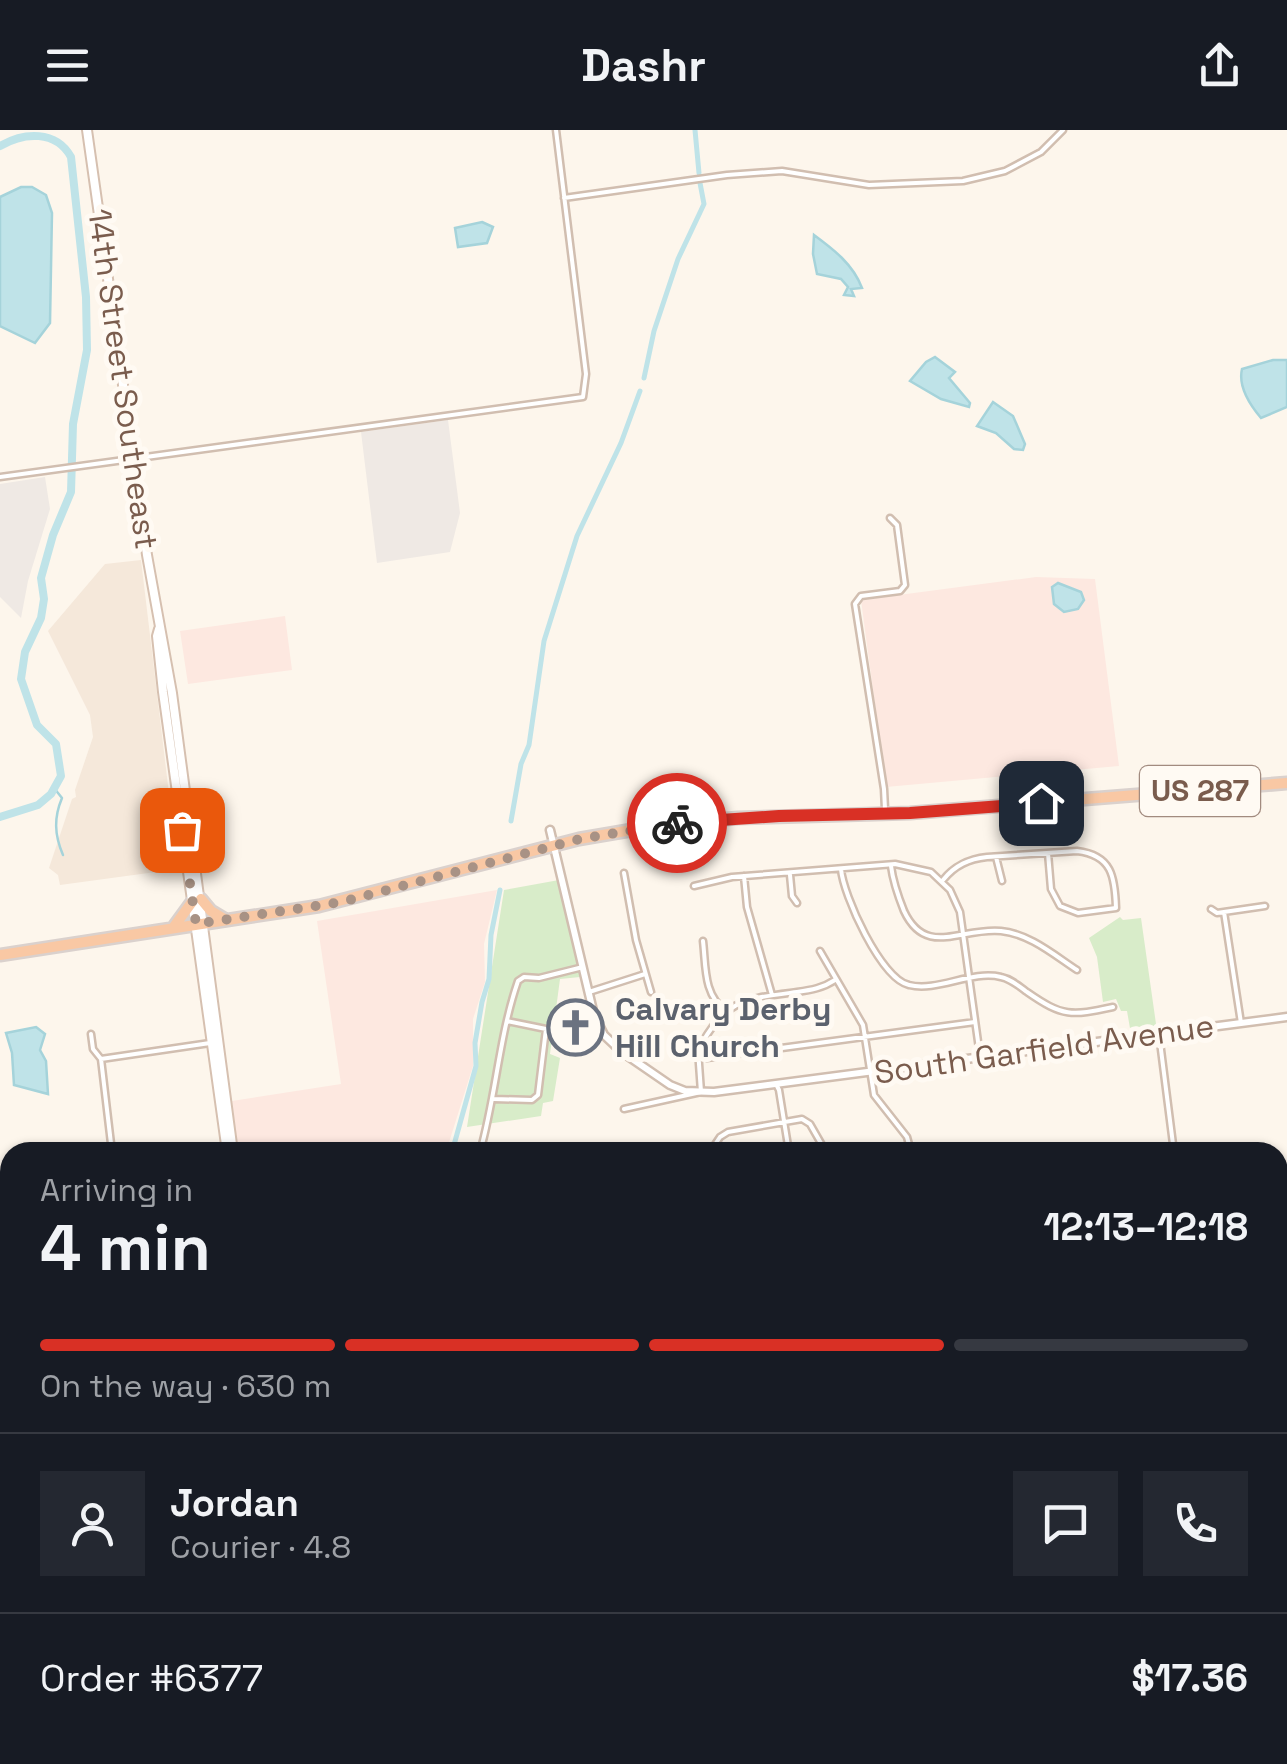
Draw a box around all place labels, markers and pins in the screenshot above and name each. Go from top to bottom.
pin [999,761,1084,846]
pin [140,788,225,873]
place label: Calvary Derby Hill Church [615,989,831,1066]
church icon: Calvary Derby Hill Church [546,997,606,1057]

